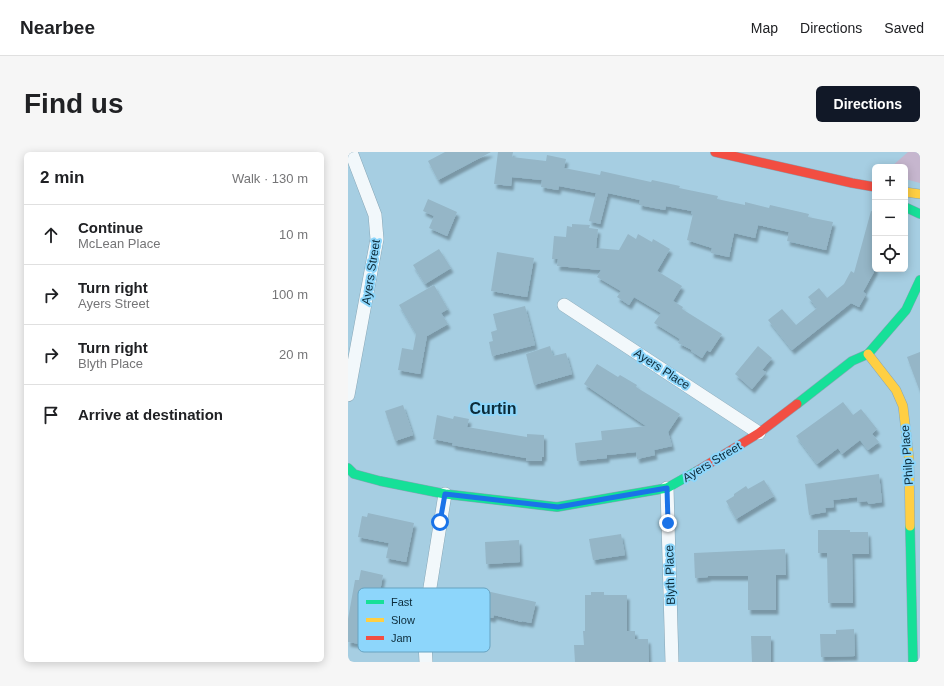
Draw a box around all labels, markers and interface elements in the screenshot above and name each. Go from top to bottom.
text: Nearbee [20,17,95,38]
text: Map [751,20,778,36]
text: Directions [800,20,862,36]
text: Saved [884,20,924,36]
button: Directions [816,86,920,122]
text: Find us [24,88,124,119]
map controls [872,164,908,272]
button: + [872,164,908,200]
text: 2 min [40,168,84,187]
text: Walk · 130 m [232,171,308,186]
button: − [872,200,908,236]
text: Continue [78,219,143,236]
icon: ahead [40,224,62,246]
text: 10 m [279,227,308,242]
text: McLean Place [78,236,160,251]
button: locate [872,236,908,272]
street label: Ayers Street [359,238,383,306]
text: Turn right [78,279,148,296]
icon: right [40,284,62,306]
text: 100 m [272,287,308,302]
text: Ayers Street [78,296,149,311]
text: Turn right [78,339,148,356]
icon: right [40,344,62,366]
street label: Ayers Place [631,346,693,392]
text: 20 m [279,347,308,362]
text: Blyth Place [78,356,143,371]
district label: Curtin [469,400,517,417]
icon: arrive [40,404,62,426]
text: Arrive at destination [78,406,223,423]
street label: Philp Place [898,424,916,485]
street label: Ayers Street [680,439,744,485]
route start [431,513,449,531]
route end [659,514,677,532]
street label: Blyth Place [662,544,678,605]
legend [358,588,490,652]
text: Fast [391,596,412,608]
text: Slow [391,614,415,626]
text: Jam [391,632,412,644]

